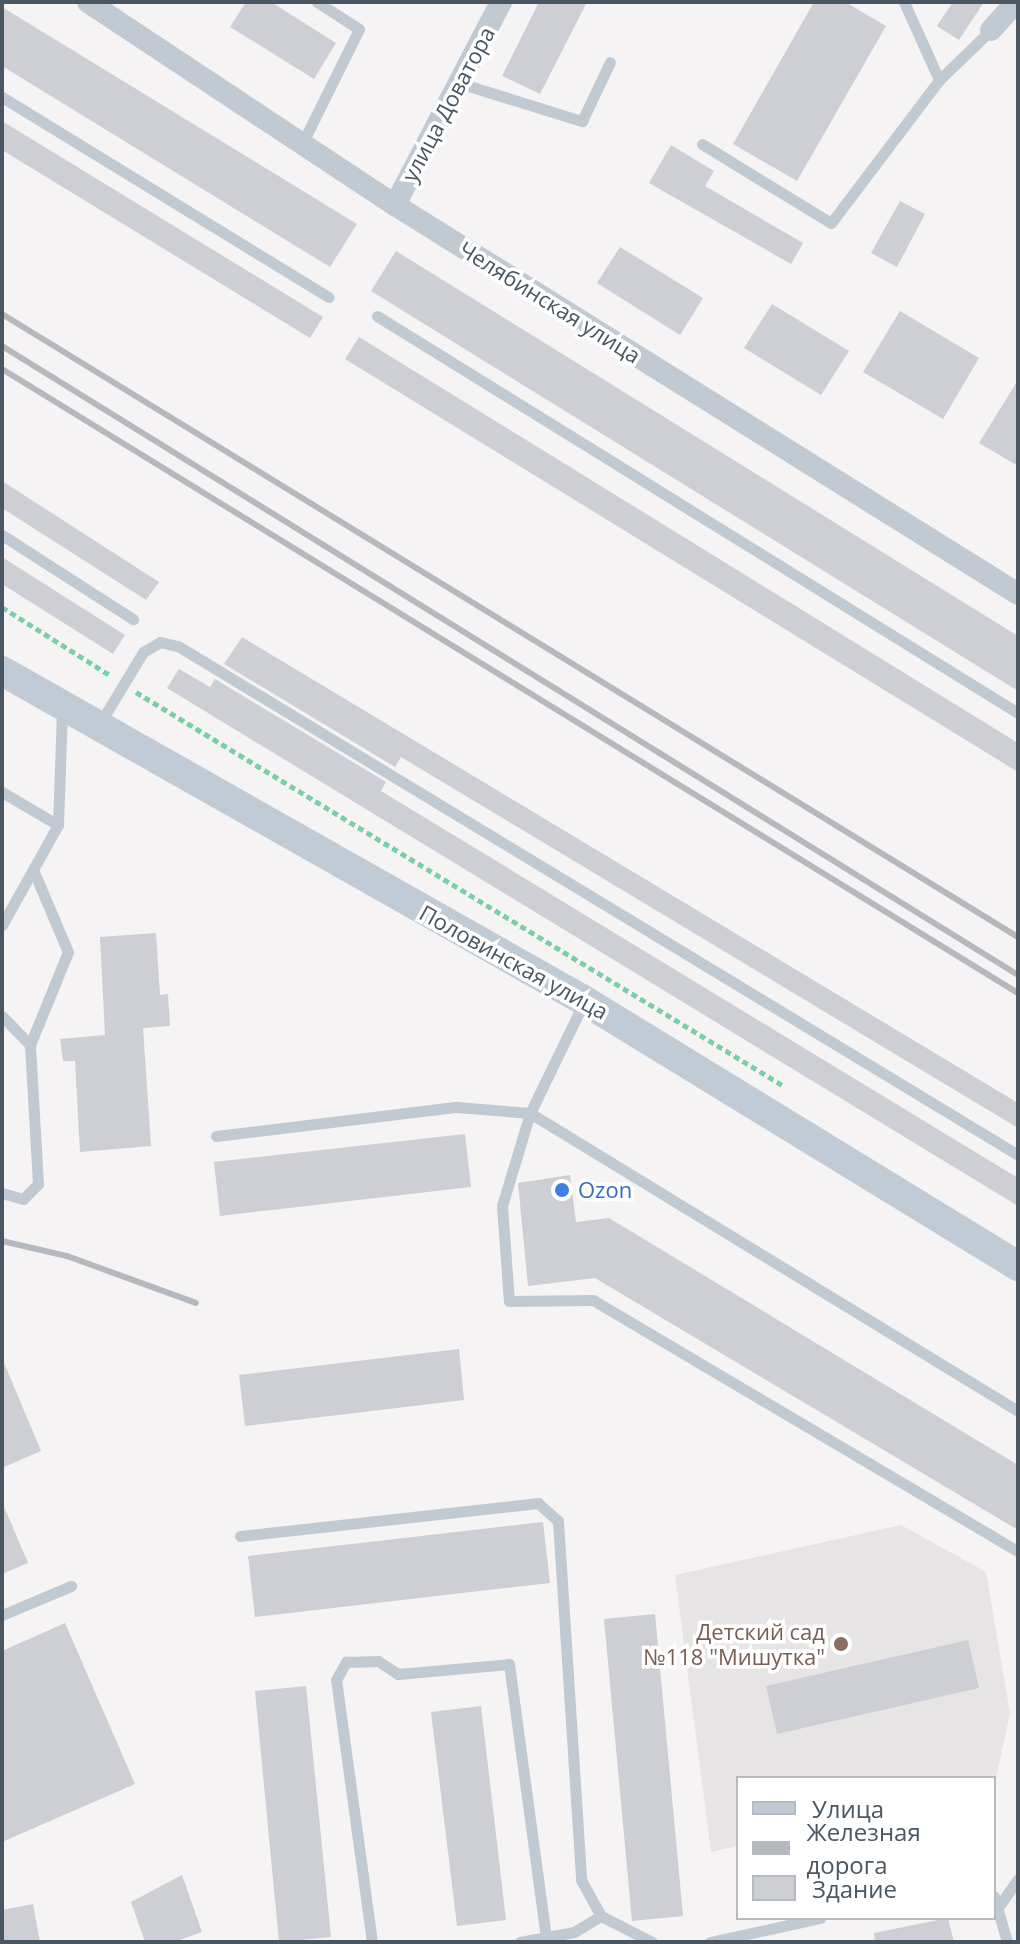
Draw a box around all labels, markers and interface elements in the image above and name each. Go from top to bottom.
street label: улица Доватора [396,22,500,186]
street label: Челябинская улица [454,235,646,369]
street label: Половинская улица [415,899,613,1025]
place label: Ozon [578,1177,632,1203]
marker: Ozon [553,1181,571,1199]
place label: Детский сад №118 "Мишутка" [643,1618,825,1670]
marker: Детский сад №118 "Мишутка" [832,1635,850,1653]
legend [736,1776,996,1920]
text: Улица [812,1792,884,1825]
text: Железная дорога [806,1815,921,1881]
text: Здание [812,1872,897,1905]

